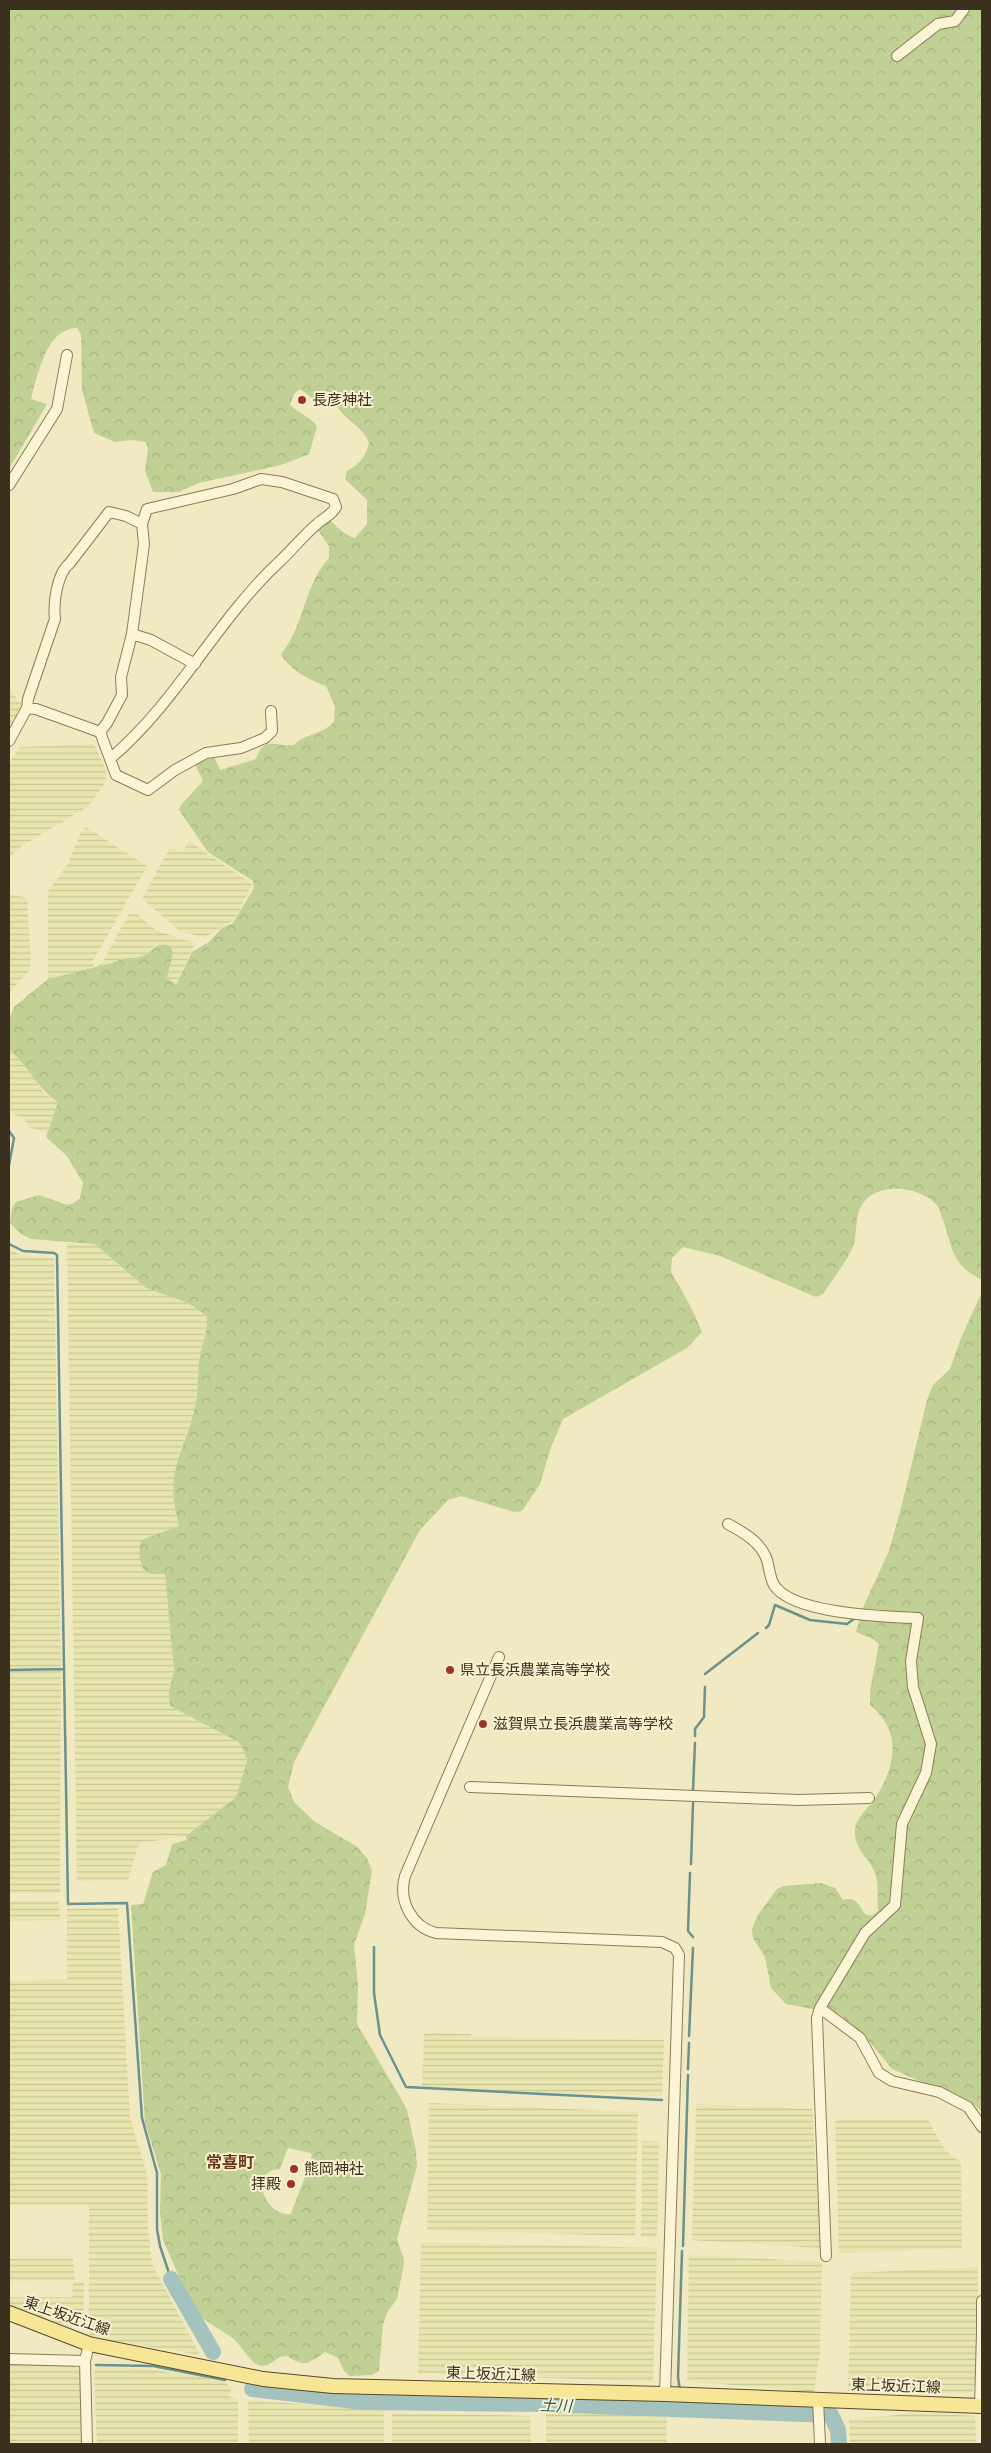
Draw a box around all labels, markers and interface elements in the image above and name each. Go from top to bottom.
place label: 長彦神社 [312,390,372,409]
marker: 長彦神社 [296,394,308,406]
place label: 県立長浜農業高等学校 [460,1660,610,1679]
marker: 県立長浜農業高等学校 [444,1664,456,1676]
place label: 滋賀県立長浜農業高等学校 [493,1714,673,1733]
marker: 滋賀県立長浜農業高等学校 [477,1718,489,1730]
district label: 常喜町 [206,2152,254,2172]
place label: 熊岡神社 [304,2159,364,2178]
marker: 熊岡神社 [288,2163,300,2175]
place label: 拝殿 [251,2174,281,2193]
marker: 拝殿 [285,2178,297,2190]
street label: 東上坂近江線 [22,2292,113,2339]
street label: 東上坂近江線 [446,2362,536,2385]
street label: 東上坂近江線 [851,2374,941,2397]
water label: 土川 [540,2394,574,2416]

